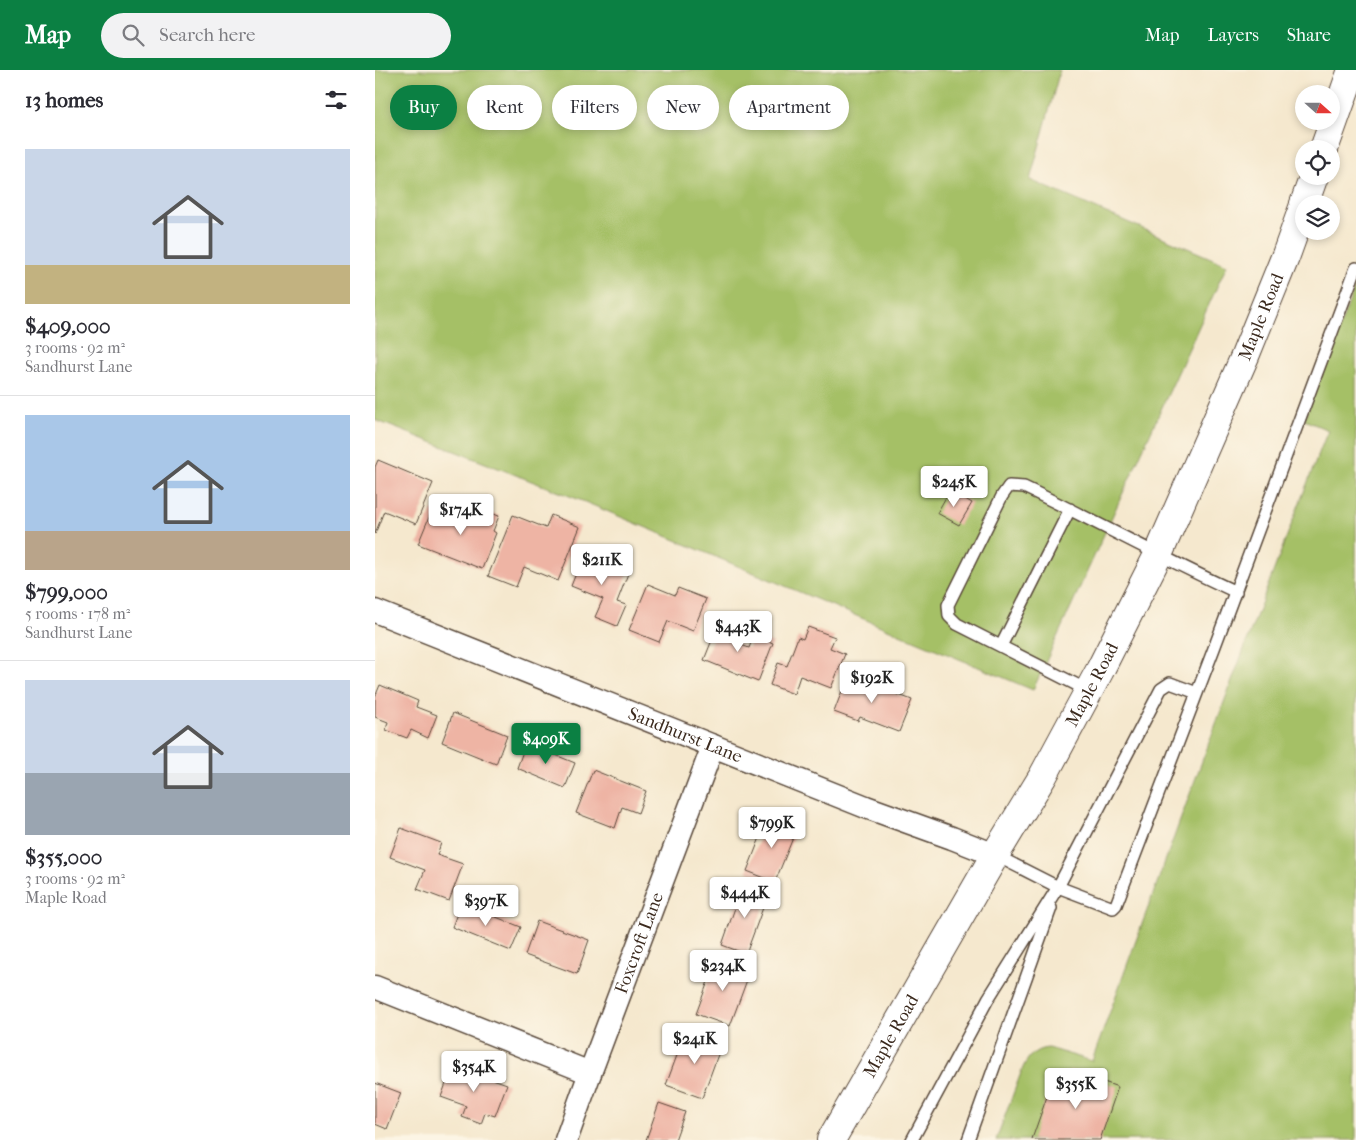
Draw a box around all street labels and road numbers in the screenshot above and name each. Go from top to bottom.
street label: Maple Road [1234,270,1288,363]
street label: Maple Road [1061,639,1123,730]
street label: Sandhurst Lane [625,703,745,767]
street label: Foxcroft Lane [610,889,668,997]
street label: Maple Road [859,991,923,1081]

